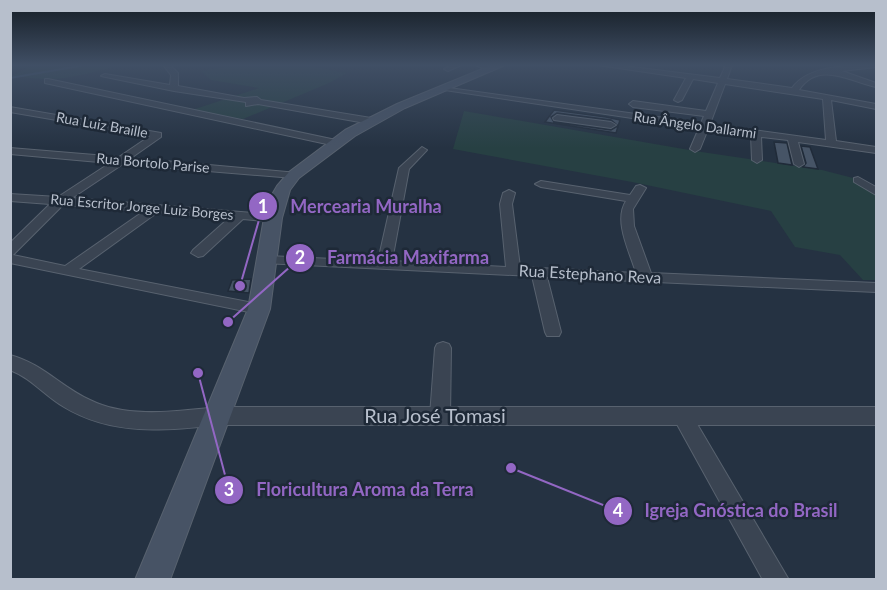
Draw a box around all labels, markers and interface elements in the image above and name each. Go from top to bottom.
street label: Rua Ângelo Dallarmi [632,107,758,142]
street label: Rua Luiz Braille [55,108,149,141]
street label: Rua Bortolo Parise [96,149,210,176]
callout: Mercearia Muralha [248,188,454,224]
street label: Rua Escritor Jorge Luiz Borges [50,190,234,223]
text: 1 [258,195,268,217]
text: Mercearia Muralha [290,195,442,217]
callout: Farmácia Maxifarma [285,240,501,276]
text: 2 [295,246,305,268]
text: Farmácia Maxifarma [327,246,489,268]
street label: Rua Estephano Reva [518,260,662,287]
street label: Rua José Tomasi [364,403,506,427]
callout: Floricultura Aroma da Terra [214,472,486,508]
text: 3 [224,478,234,500]
text: Floricultura Aroma da Terra [256,478,474,500]
callout: Igreja Gnóstica do Brasil [603,493,850,529]
text: 4 [613,499,623,521]
text: Igreja Gnóstica do Brasil [644,499,838,521]

